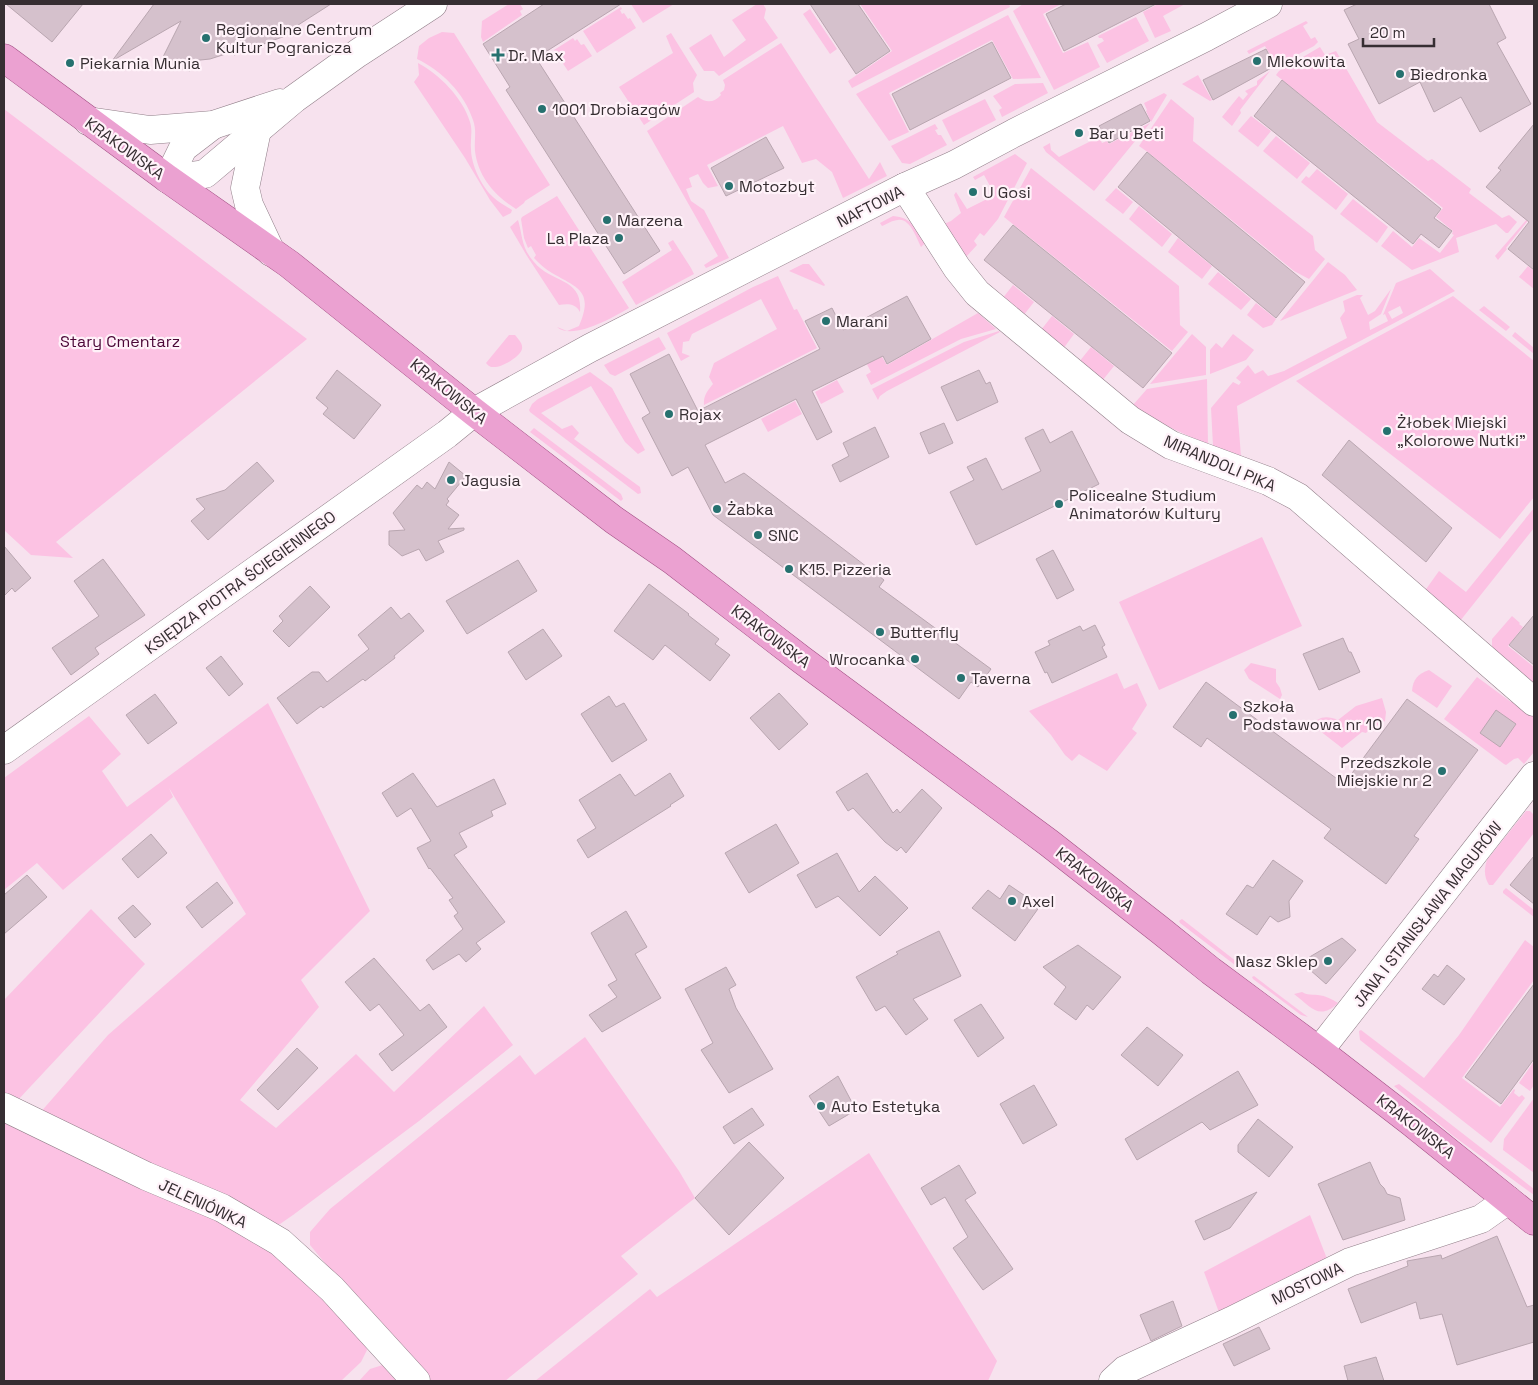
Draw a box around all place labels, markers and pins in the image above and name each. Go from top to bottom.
place label: Regionalne Centrum Kultur Pogranicza [216,19,372,58]
marker: Regionalne Centrum Kultur Pogranicza [200,32,212,44]
place label: Dr. Max [508,45,564,66]
marker: Dr. Max [492,49,504,61]
place label: Mlekowita [1267,51,1345,72]
place label: Piekarnia Munia [80,53,200,74]
marker: Mlekowita [1251,55,1263,67]
marker: Piekarnia Munia [64,57,76,69]
place label: Biedronka [1410,64,1487,85]
marker: Biedronka [1394,68,1406,80]
place label: 1001 Drobiazgów [552,99,681,120]
marker: 1001 Drobiazgów [536,103,548,115]
place label: Bar u Beti [1089,123,1164,144]
marker: Bar u Beti [1073,127,1085,139]
place label: Motozbyt [739,176,815,197]
marker: Motozbyt [723,180,735,192]
place label: U Gosi [983,182,1031,203]
marker: U Gosi [967,186,979,198]
place label: Marzena [617,210,683,231]
marker: Marzena [601,214,613,226]
place label: La Plaza [547,228,609,249]
marker: La Plaza [613,232,625,244]
place label: Marani [836,311,888,332]
marker: Marani [820,315,832,327]
place label: Rojax [679,404,722,425]
marker: Rojax [663,408,675,420]
place label: Żłobek Miejski „Kolorowe Nutki” [1397,412,1526,451]
marker: Żłobek Miejski „Kolorowe Nutki” [1381,425,1393,437]
place label: Jagusia [461,470,521,491]
marker: Jagusia [445,474,457,486]
place label: Policealne Studium Animatorów Kultury [1069,485,1221,524]
marker: Policealne Studium Animatorów Kultury [1053,498,1065,510]
place label: Żabka [727,499,773,520]
marker: Żabka [711,503,723,515]
place label: SNC [768,525,799,546]
marker: SNC [752,529,764,541]
place label: K15. Pizzeria [799,559,891,580]
marker: K15. Pizzeria [783,563,795,575]
place label: Butterfly [890,622,959,643]
marker: Butterfly [874,626,886,638]
place label: Wrocanka [829,649,905,670]
marker: Wrocanka [909,653,921,665]
place label: Taverna [971,668,1031,689]
marker: Taverna [955,672,967,684]
place label: Szkoła Podstawowa nr 10 [1243,696,1382,735]
marker: Szkoła Podstawowa nr 10 [1227,709,1239,721]
place label: Przedszkole Miejskie nr 2 [1337,752,1432,791]
marker: Przedszkole Miejskie nr 2 [1436,765,1448,777]
place label: Axel [1022,891,1054,912]
marker: Axel [1006,895,1018,907]
place label: Nasz Sklep [1235,951,1318,972]
marker: Nasz Sklep [1322,955,1334,967]
place label: Auto Estetyka [831,1096,940,1117]
marker: Auto Estetyka [815,1100,827,1112]

